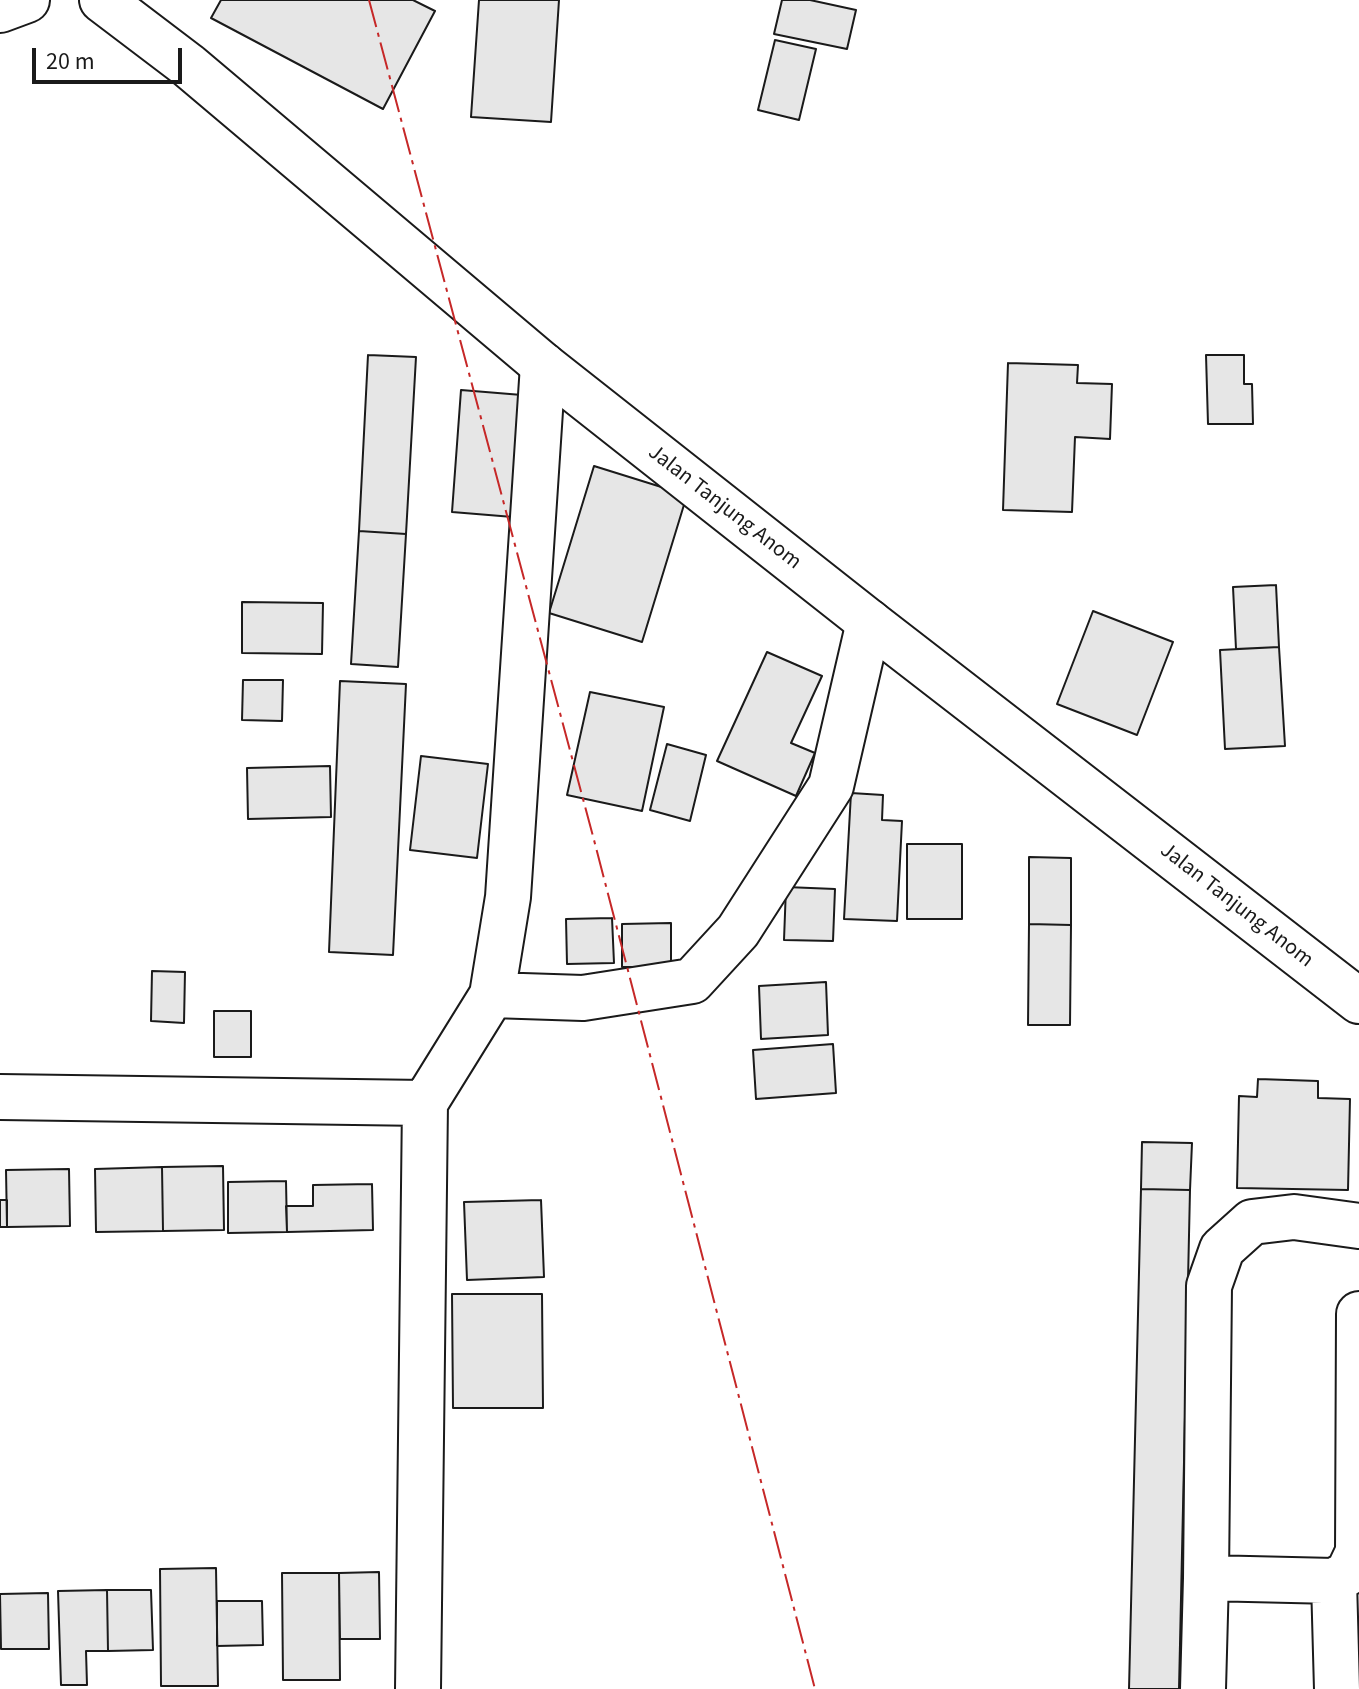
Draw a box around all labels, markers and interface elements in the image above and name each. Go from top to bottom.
scale bar [36,32,186,82]
text: 20 m [46,44,95,79]
street label: Jalan Tanjung Anom [642,440,806,576]
street label: Jalan Tanjung Anom [1154,838,1318,974]

